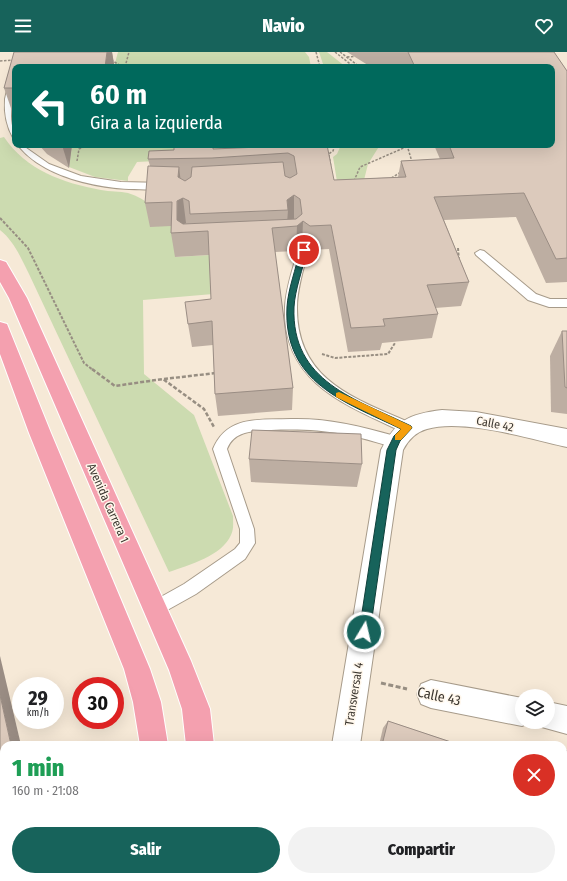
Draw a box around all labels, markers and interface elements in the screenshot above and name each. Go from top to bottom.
icon: menu [12,15,34,37]
text: Navio [262,15,305,37]
icon: heart [533,15,555,37]
text: 60 m [90,78,147,111]
icon: left [24,80,76,132]
text: Gira a la izquierda [90,112,223,134]
pin [287,233,321,267]
icon: arrive [293,239,315,261]
street label: Calle 42 [475,414,515,434]
street label: Avenida Carrera 1 [84,461,132,545]
position arrow [343,611,385,653]
street label: Transversal 4 [342,661,366,727]
speed limit sign: 30 [72,677,124,729]
street label: Calle 43 [416,684,462,709]
text: 29 [28,686,48,710]
map controls [515,689,555,729]
button: layers [515,689,555,729]
text: km/h [27,707,49,719]
text: 1 min [12,754,64,782]
button: close [513,754,555,796]
text: 160 m · 21:08 [12,783,79,798]
button: Salir [12,827,280,873]
button: Compartir [288,827,555,873]

